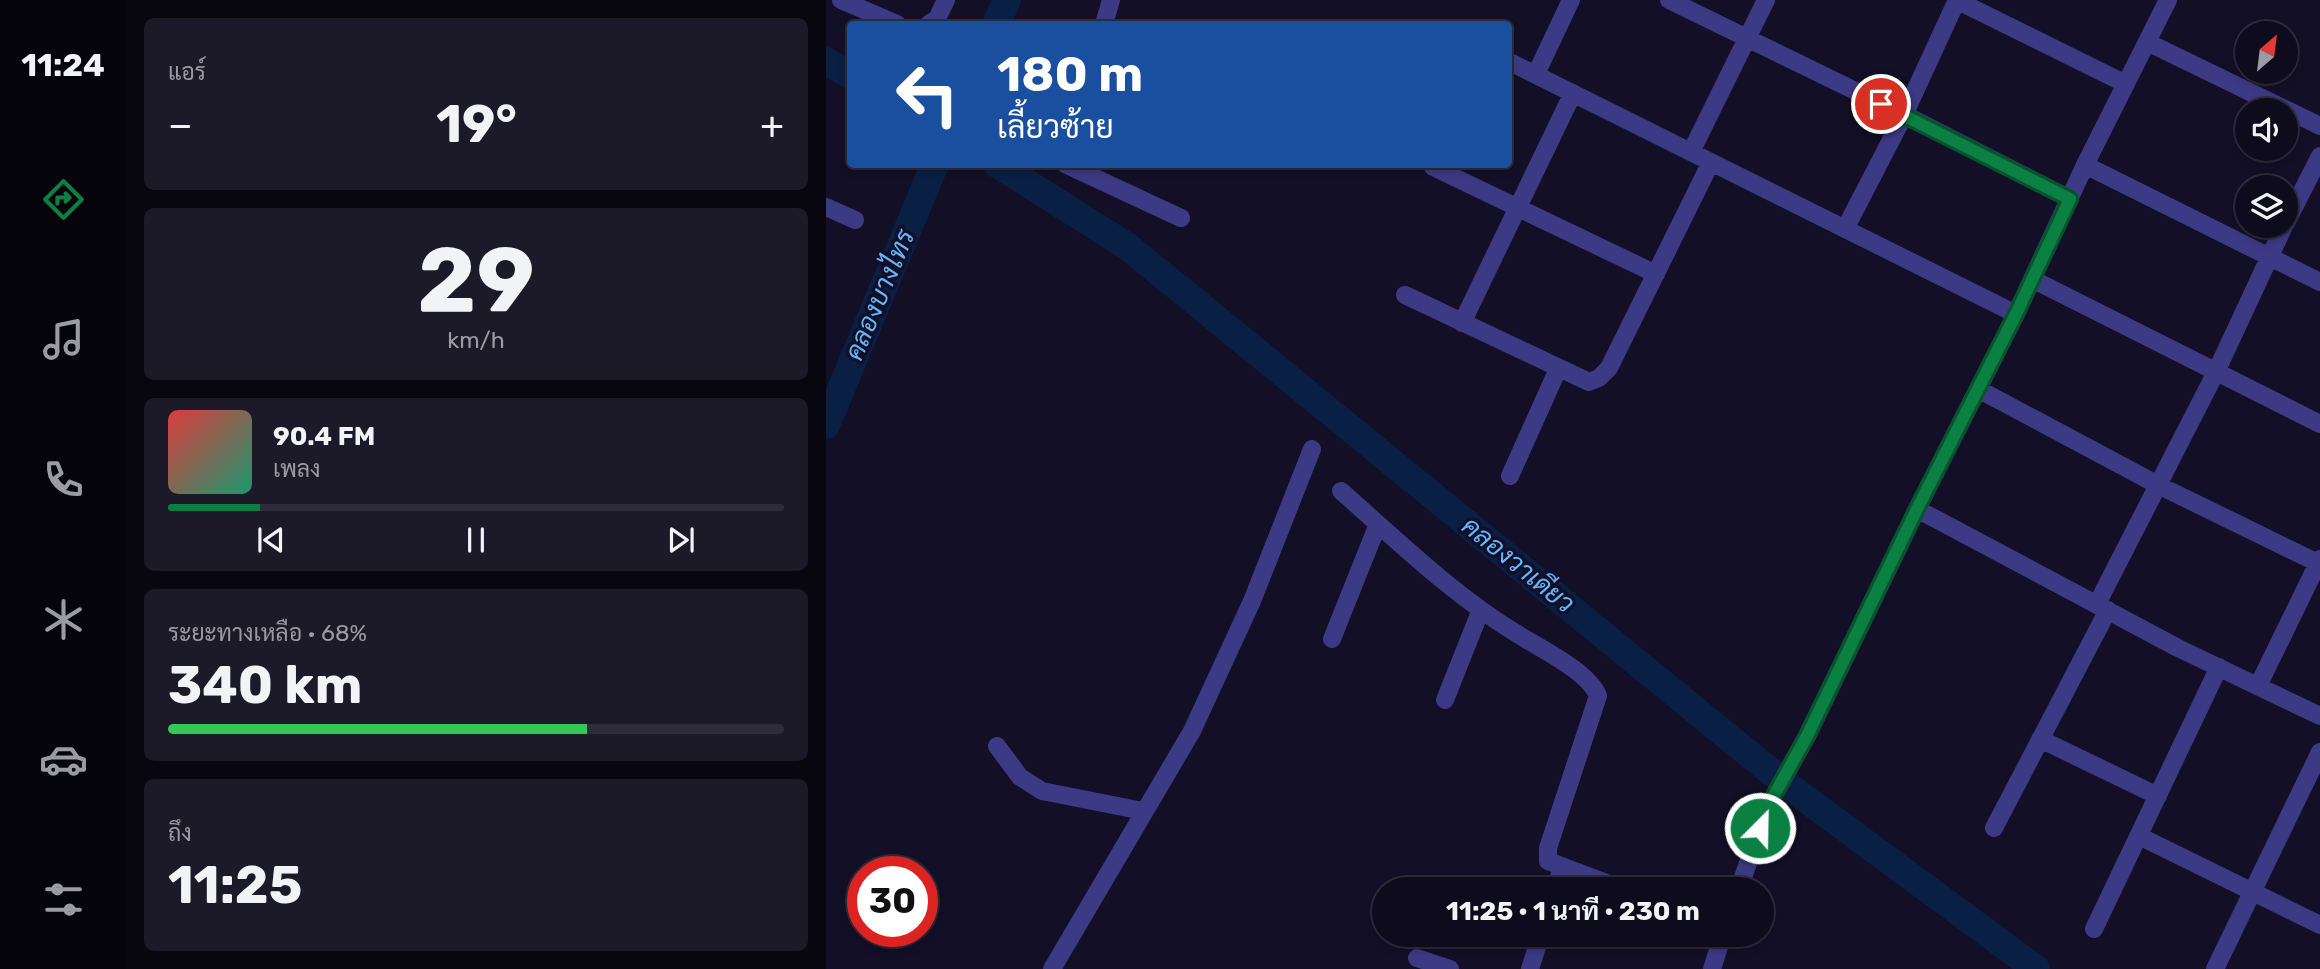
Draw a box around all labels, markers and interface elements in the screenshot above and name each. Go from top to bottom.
north arrow [2235,21,2298,84]
map controls [2235,21,2298,238]
text: 180 m [997,45,1143,103]
text: 11:24 [21,46,105,84]
icon: left [882,49,973,140]
text: แอร์ [168,58,206,86]
pin [1851,74,1911,134]
icon: arrive [1862,85,1900,123]
text: 19° [436,93,517,155]
button: sound [2235,98,2298,161]
text: − [168,102,193,148]
text: + [760,102,784,148]
text: เลี้ยวซ้าย [997,108,1114,146]
icon: directions [39,175,88,224]
button: layers [2235,175,2298,238]
water label: คลองบางไทร [838,223,922,365]
text: 29 [417,226,535,334]
icon: music [39,315,88,364]
text: km/h [447,326,505,354]
text: 90.4 FM [273,421,375,452]
icon: phone [39,455,88,504]
text: เพลง [273,455,320,483]
water label: คลองวาเดียว [1456,510,1581,620]
icon: previous [252,521,290,559]
icon: pause [457,521,495,559]
icon: next [662,521,700,559]
icon: climate [39,595,88,644]
text: ระยะทางเหลือ · 68% [168,619,367,647]
text: 340 km [168,654,362,716]
icon: car [39,735,88,784]
position arrow [1723,791,1797,865]
text: ถึง [168,819,192,847]
text: 11:25 [168,854,302,916]
speed limit sign: 30 [847,856,938,947]
icon: filters [39,875,88,924]
text: 11:25 · 1 นาที · 230 m [1446,896,1700,927]

